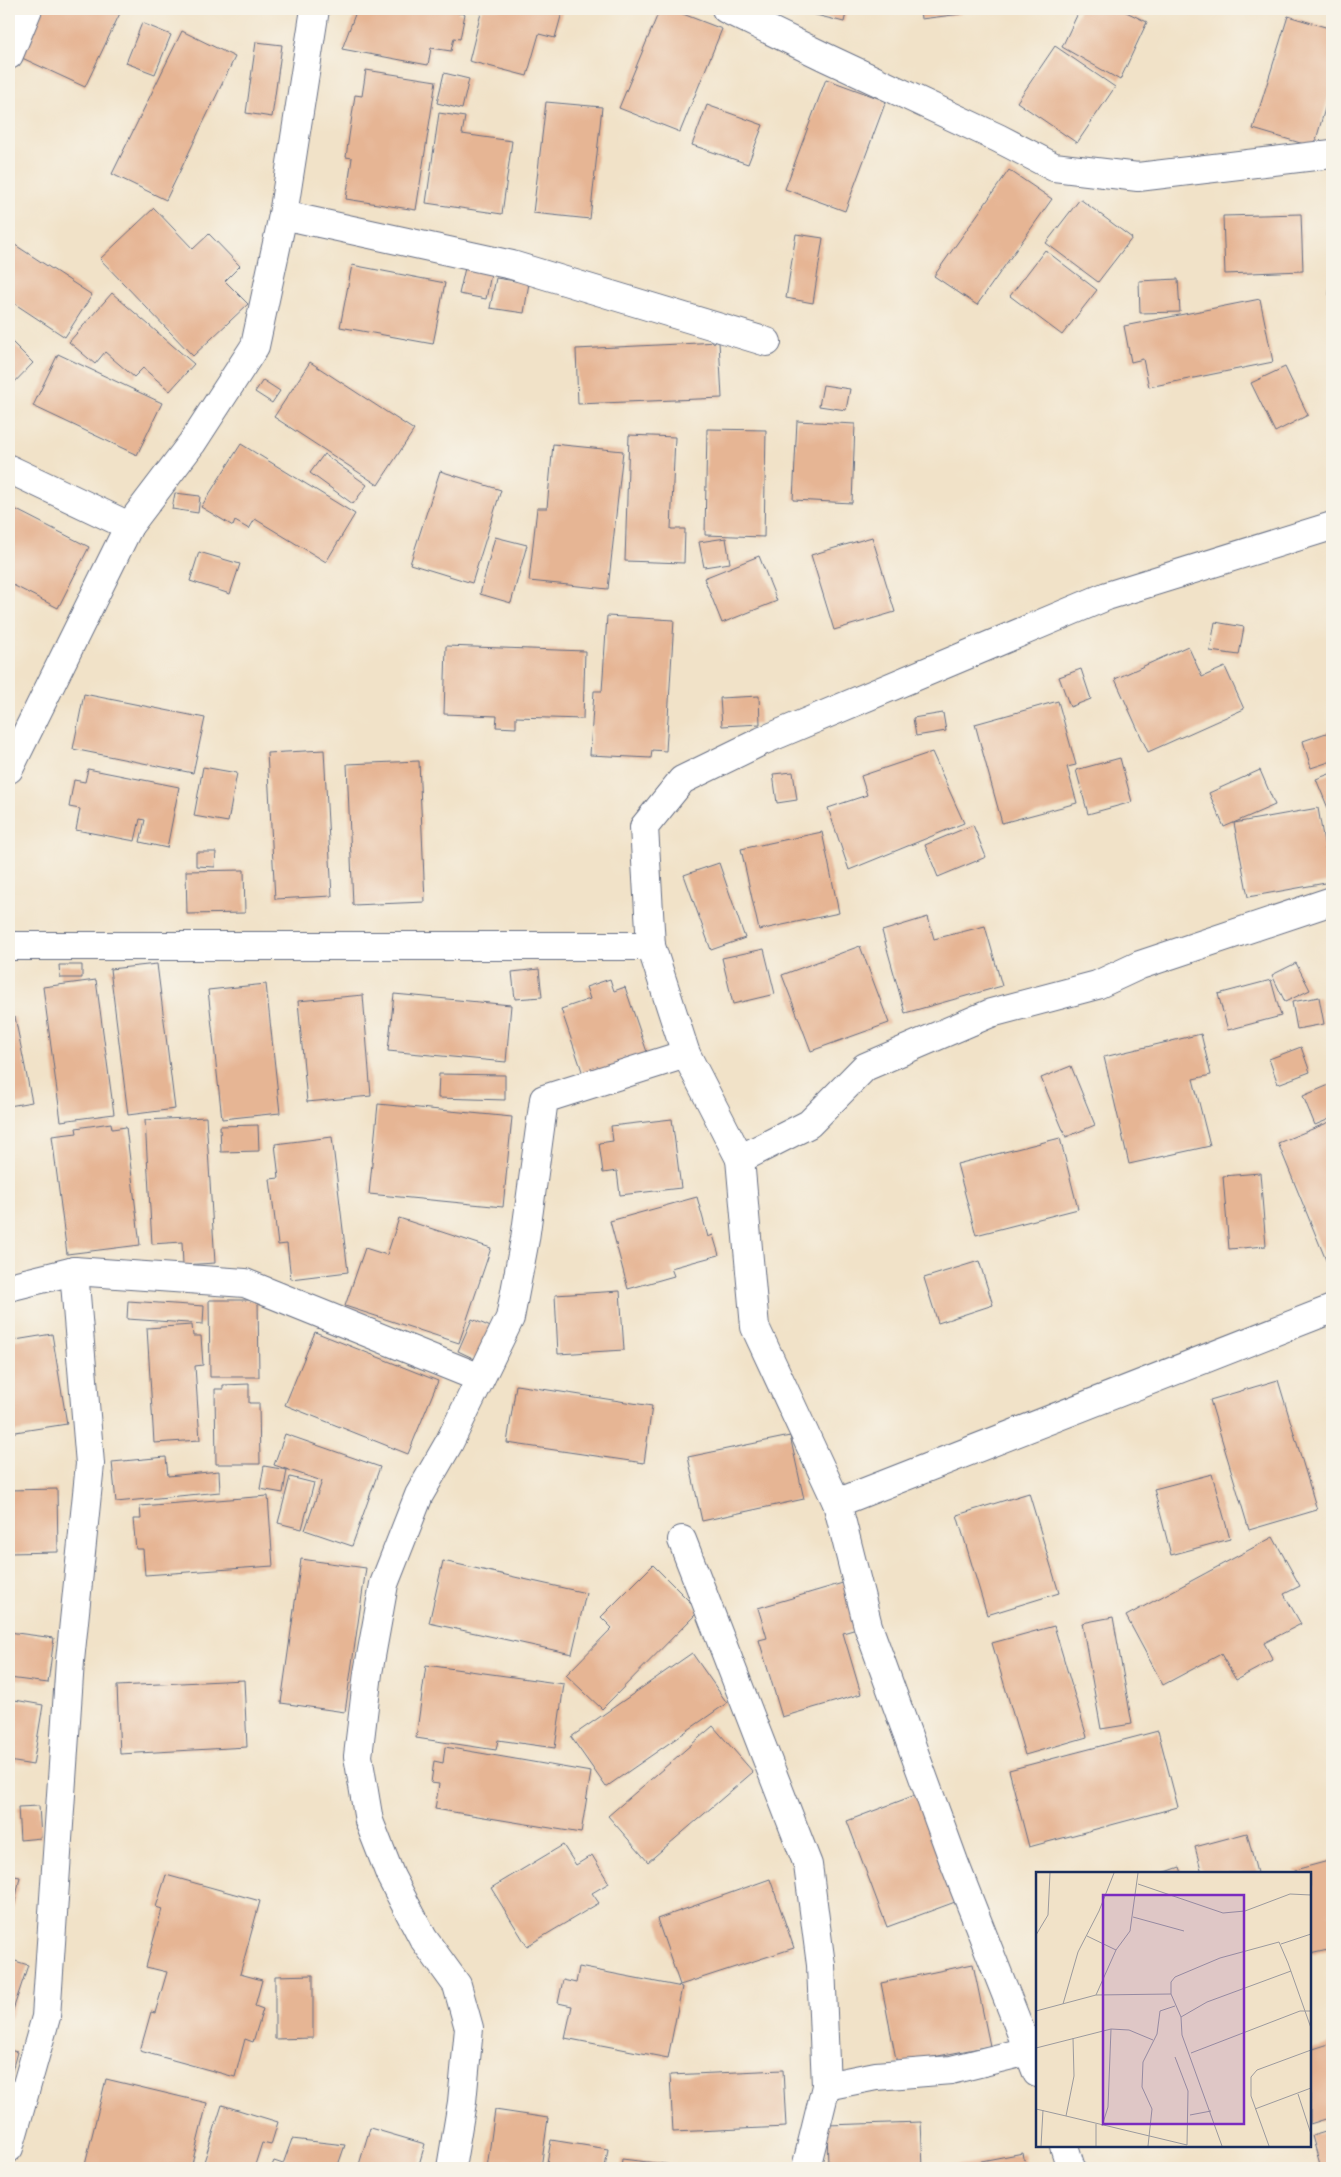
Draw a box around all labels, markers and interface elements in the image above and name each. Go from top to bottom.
inset map [1036,1872,1311,2147]

